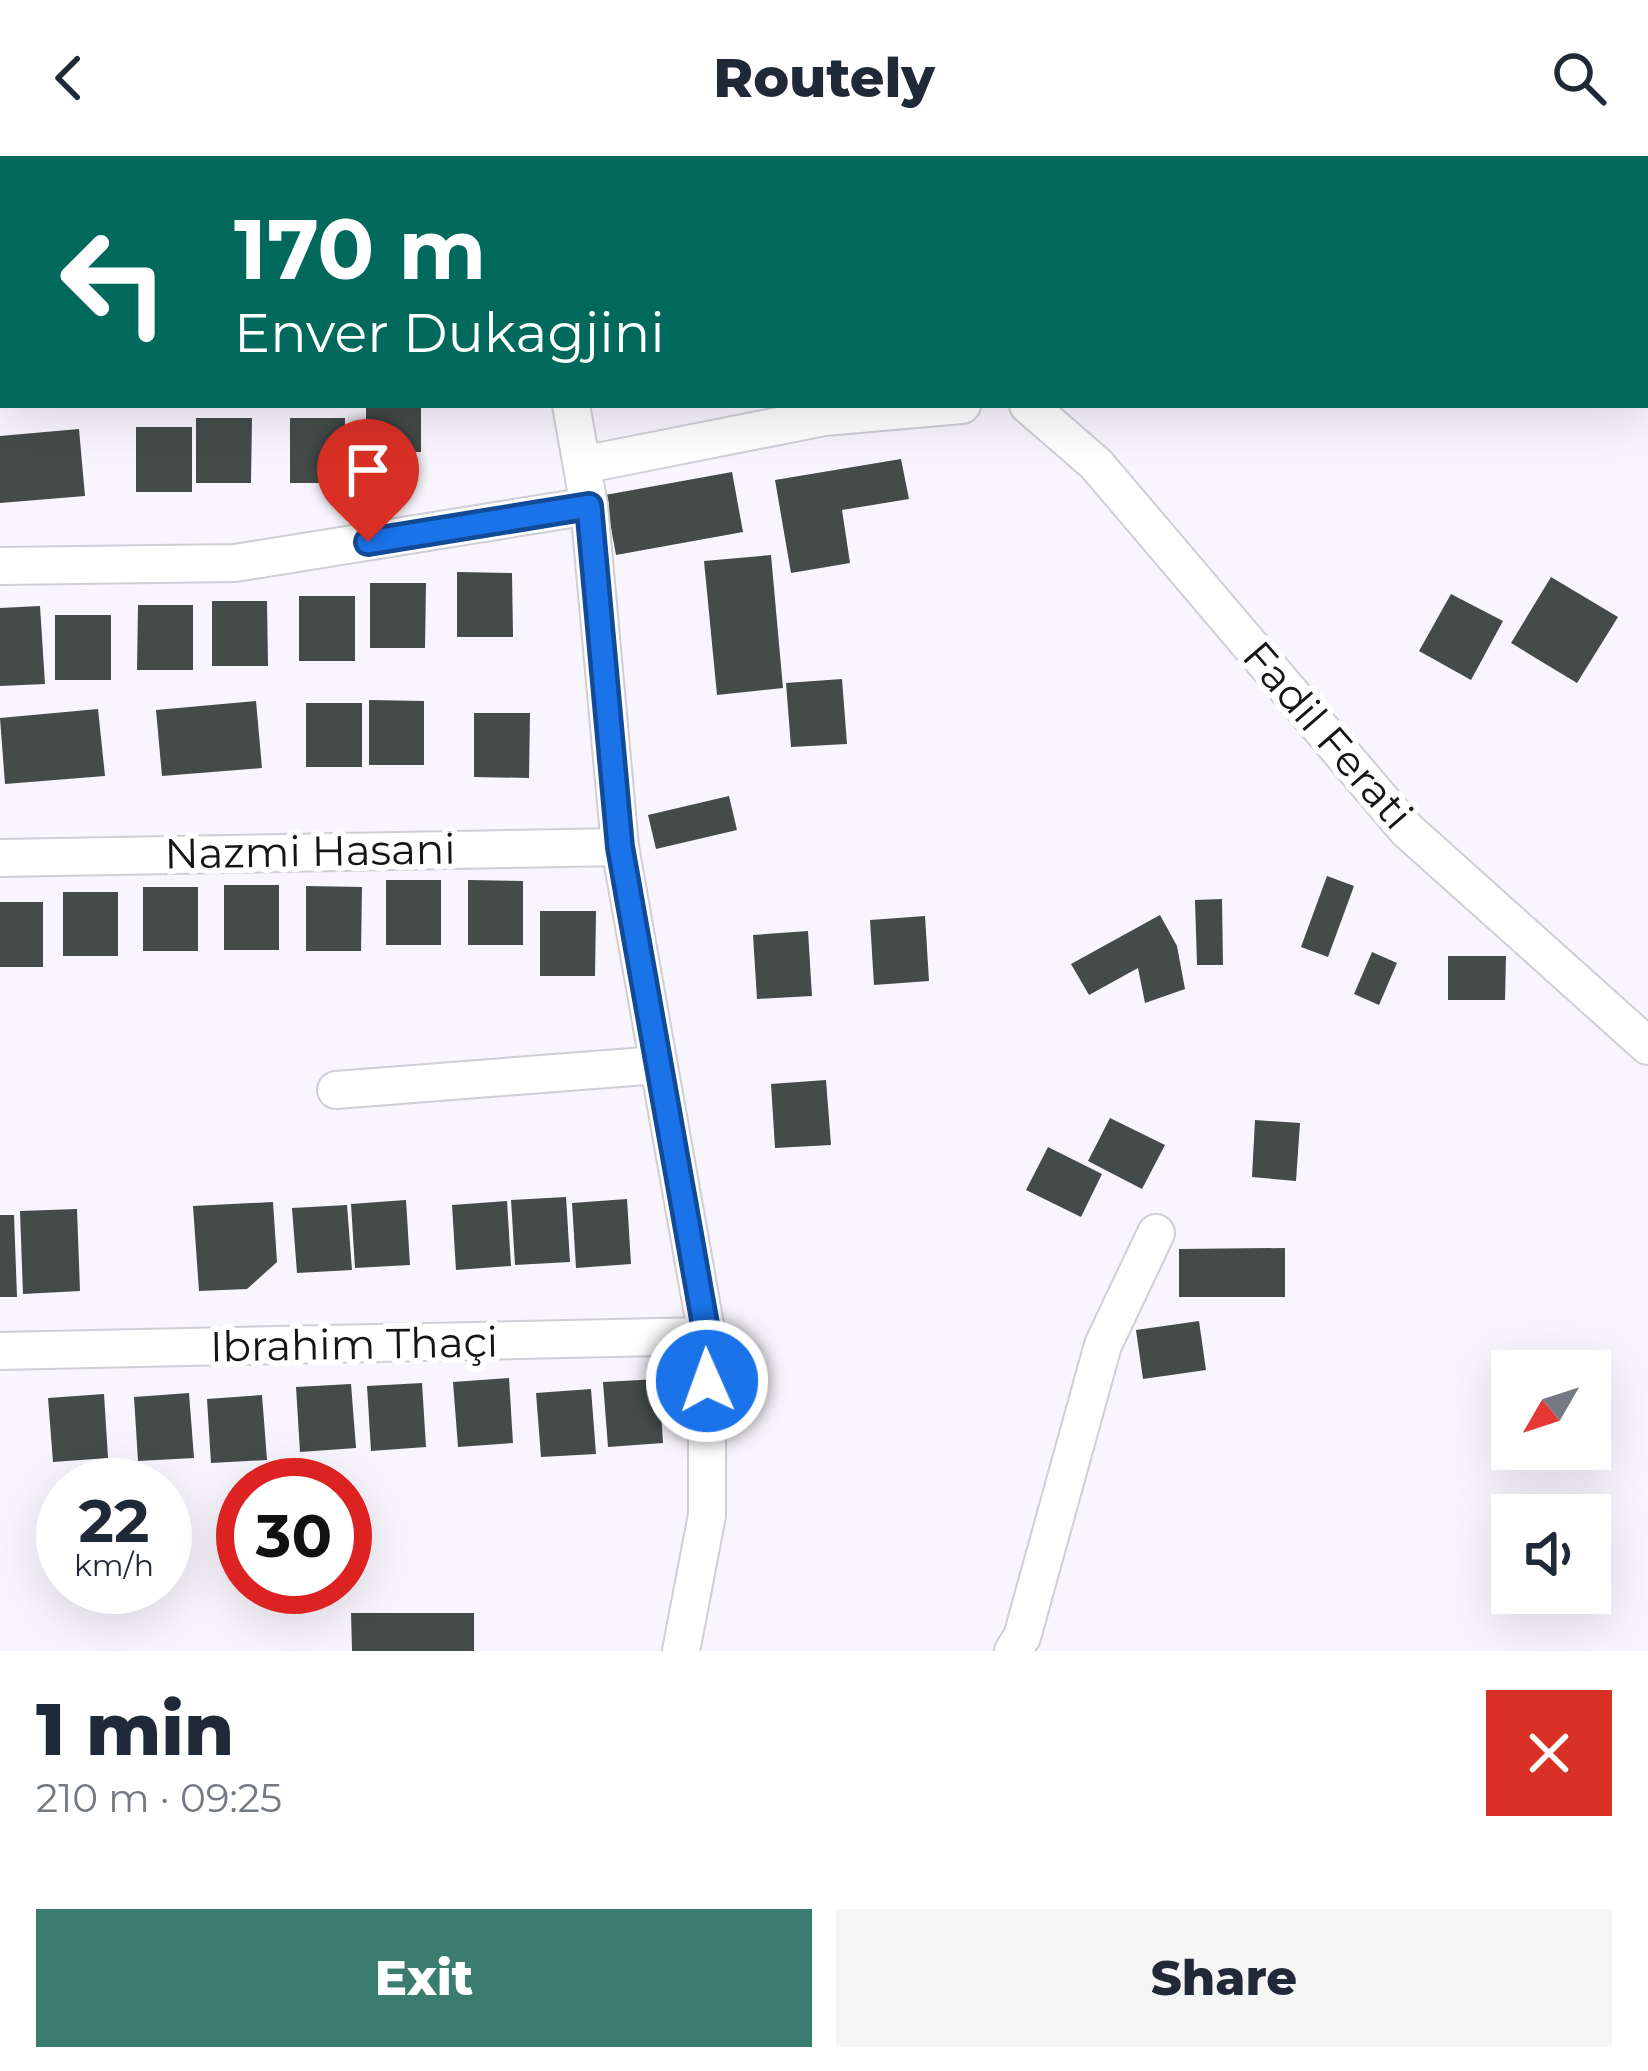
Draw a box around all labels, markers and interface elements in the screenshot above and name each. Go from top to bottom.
icon: back [36,45,102,111]
text: Routely [713,45,935,111]
icon: search [1546,45,1612,111]
text: 170 m [234,198,486,300]
icon: left [36,204,192,360]
text: Enver Dukagjini [234,300,665,366]
pin [317,419,419,542]
icon: arrive [335,437,401,503]
street label: Fadil Ferati [1232,630,1424,840]
street label: Nazmi Hasani [164,822,456,880]
street label: Ibrahim Thaçi [209,1315,499,1373]
position arrow [644,1318,770,1444]
north arrow [1491,1350,1611,1470]
map controls [1491,1350,1611,1614]
speed limit sign: 30 [216,1458,372,1614]
text: 22 [79,1484,149,1557]
button: sound [1491,1494,1611,1614]
text: km/h [74,1547,154,1584]
text: 1 min [36,1685,234,1773]
button: close [1486,1690,1612,1816]
text: 210 m · 09:25 [36,1774,282,1822]
button: Exit [36,1909,812,2047]
button: Share [836,1909,1612,2047]

